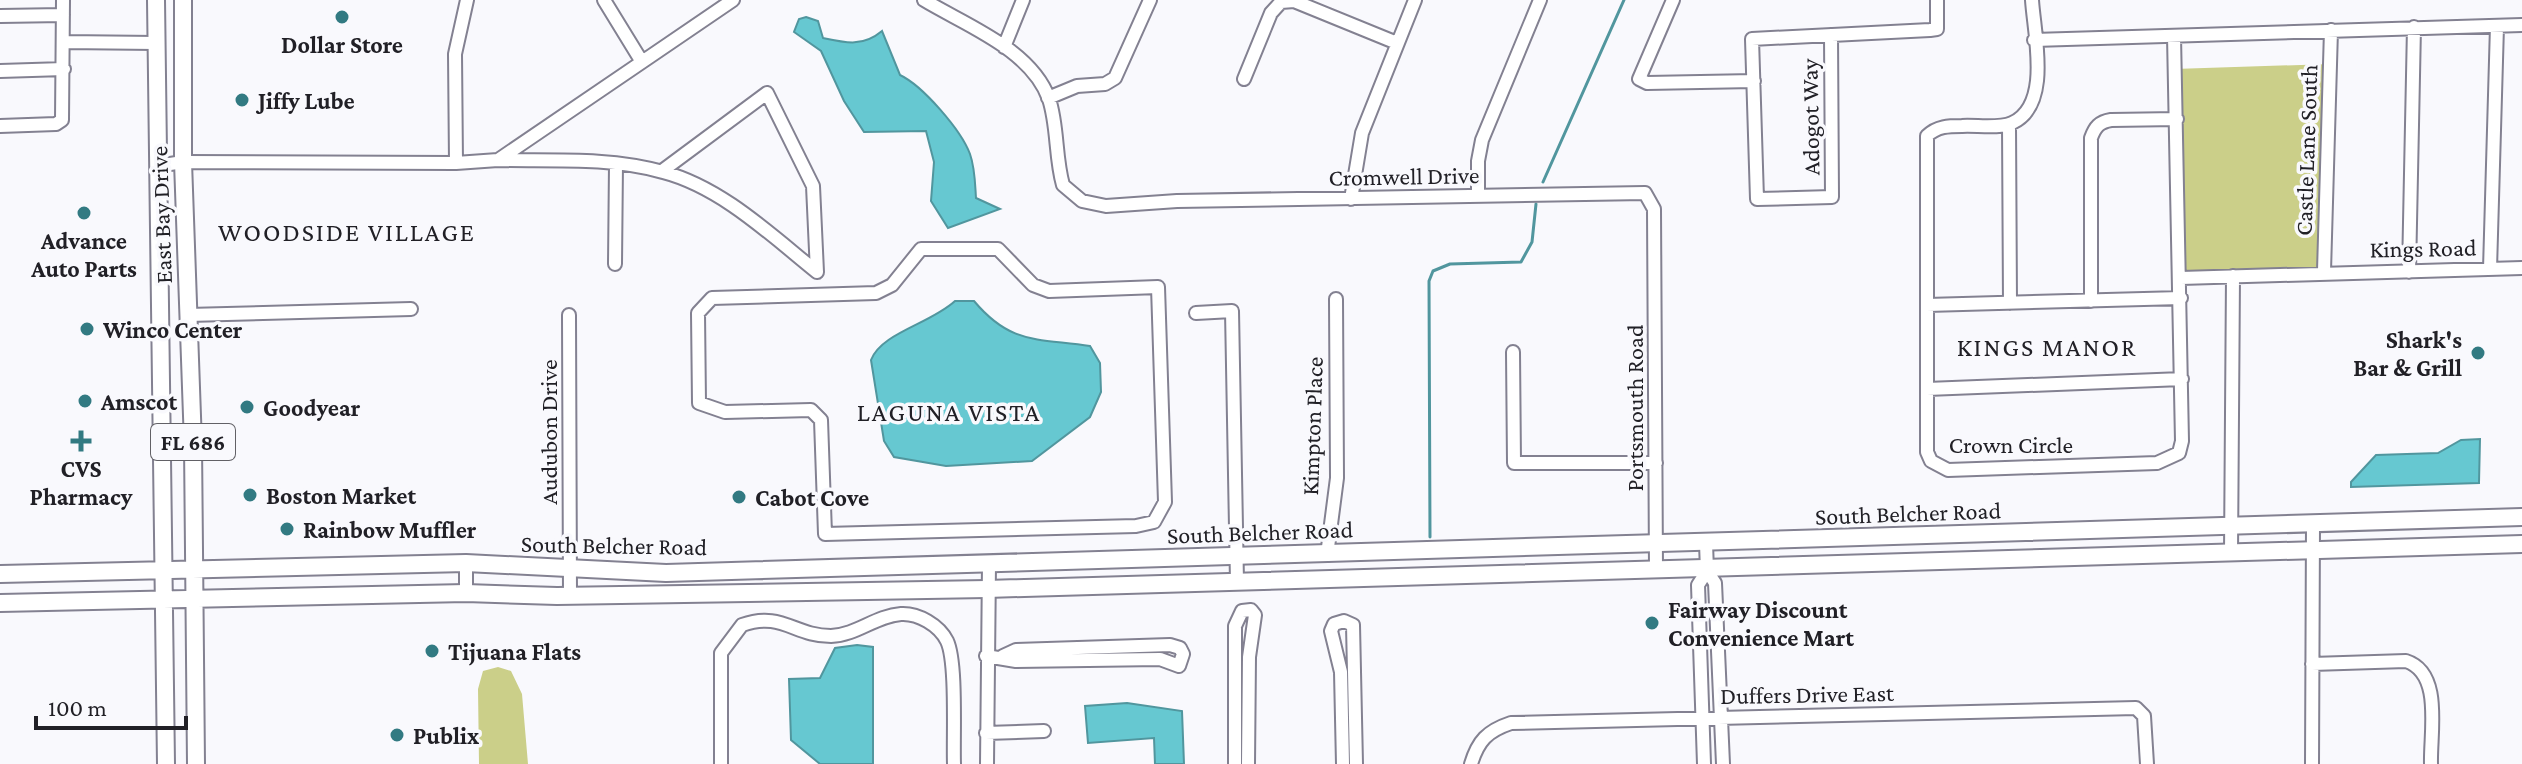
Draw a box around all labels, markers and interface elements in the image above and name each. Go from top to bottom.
marker: Dollar Store [333,8,351,26]
place label: Dollar Store [281,31,403,58]
street label: Adogot Way [1795,57,1825,176]
street label: Castle Lane South [2290,64,2322,236]
place label: Jiffy Lube [255,87,355,114]
marker: Jiffy Lube [233,91,251,109]
street label: East Bay Drive [145,146,177,284]
street label: Cromwell Drive [1328,161,1480,191]
marker: Advance Auto Parts [75,204,93,222]
district label: WOODSIDE VILLAGE [218,218,476,247]
place label: Advance Auto Parts [30,227,137,282]
street label: Kings Road [2369,234,2477,262]
place label: Winco Center [102,316,243,343]
marker: Winco Center [78,320,96,338]
street label: Portsmouth Road [1621,324,1648,492]
place label: Shark's Bar & Grill [2353,326,2462,381]
district label: KINGS MANOR [1957,333,2137,362]
marker: Shark's Bar & Grill [2469,344,2487,362]
street label: Kimpton Place [1296,356,1328,496]
street label: Audubon Drive [535,359,562,505]
place label: Amscot [100,388,178,415]
marker: Amscot [76,392,94,410]
place label: Goodyear [263,394,361,421]
marker: Goodyear [238,398,256,416]
district label: LAGUNA VISTA [857,398,1041,427]
road number: FL 686 [151,424,235,460]
street label: Crown Circle [1949,431,2073,458]
marker: CVS Pharmacy [72,432,90,450]
place label: CVS Pharmacy [30,455,133,510]
place label: Boston Market [266,482,416,509]
place label: Cabot Cove [755,484,869,511]
marker: Boston Market [241,486,259,504]
marker: Cabot Cove [730,488,748,506]
street label: South Belcher Road [1815,496,2002,530]
street label: South Belcher Road [1167,515,1354,549]
place label: Rainbow Muffler [303,516,477,543]
marker: Rainbow Muffler [278,520,296,538]
street label: South Belcher Road [521,530,708,560]
place label: Fairway Discount Convenience Mart [1668,596,1854,651]
marker: Fairway Discount Convenience Mart [1643,614,1661,632]
place label: Tijuana Flats [448,638,581,666]
marker: Tijuana Flats [423,642,441,660]
street label: Duffers Drive East [1720,679,1895,709]
scale bar [36,680,186,730]
text: 100 m [48,694,107,721]
place label: Publix [413,722,480,749]
marker: Publix [388,726,406,744]

